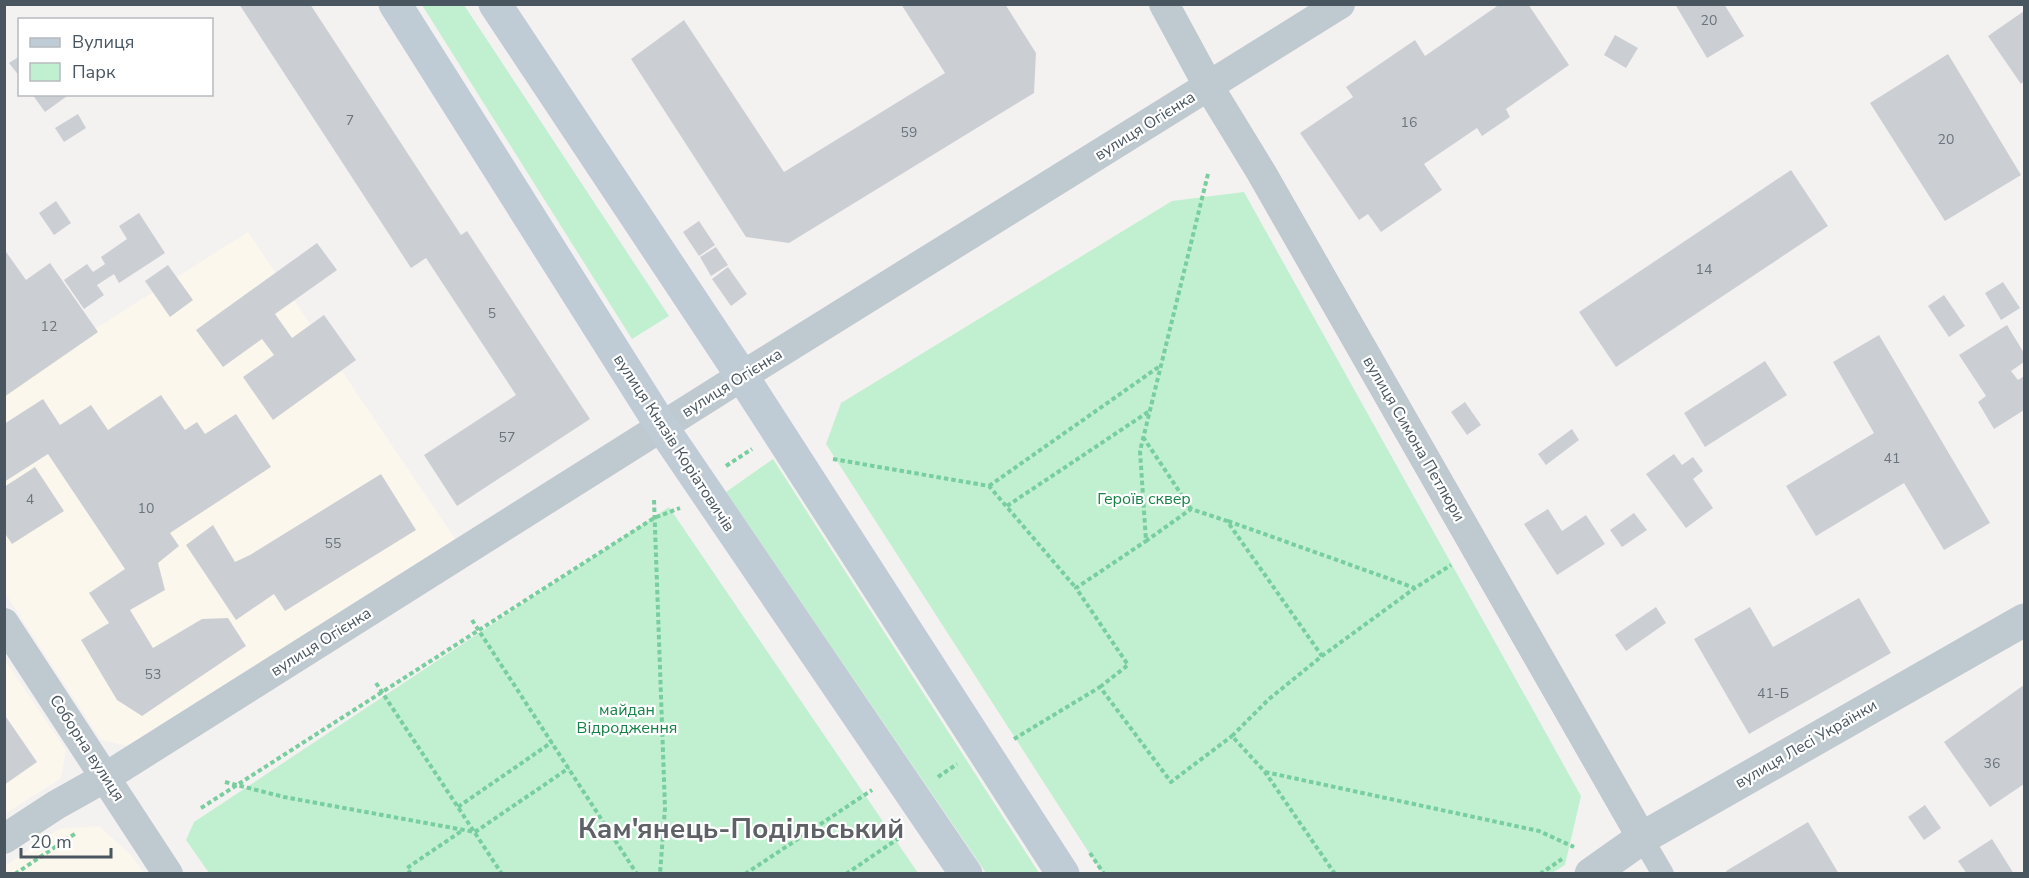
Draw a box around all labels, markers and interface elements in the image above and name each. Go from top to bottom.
house number: 20 [1701,11,1717,30]
legend [18,18,213,96]
text: Вулиця [72,30,134,54]
text: Парк [72,60,116,84]
street label: вулиця Огієнка [1090,86,1200,166]
house number: 7 [346,111,354,130]
house number: 16 [1401,113,1417,132]
house number: 59 [901,123,917,142]
house number: 20 [1938,130,1954,149]
house number: 14 [1696,260,1712,279]
house number: 5 [488,304,496,323]
house number: 12 [41,317,57,336]
street label: вулиця Огієнка [677,343,787,423]
street label: вулиця Князів Коріатовичів [608,350,740,536]
street label: вулиця Симона Петлюри [1358,352,1470,526]
house number: 57 [499,428,515,447]
house number: 41 [1884,449,1900,468]
park label: Героїв сквер [1097,488,1191,510]
house number: 4 [26,490,34,509]
house number: 10 [138,499,154,518]
house number: 55 [325,534,341,553]
street label: вулиця Огієнка [266,602,376,682]
house number: 53 [145,665,161,684]
house number: 41-Б [1757,684,1789,703]
street label: Соборна вулиця [44,691,130,805]
street label: вулиця Лесі Українки [1731,694,1881,794]
park label: майдан Відродження [577,699,677,739]
house number: 36 [1984,754,2000,773]
district label: Кам'янець-Подільський [578,810,904,848]
scale bar [21,821,111,859]
text: 20 m [30,830,72,854]

